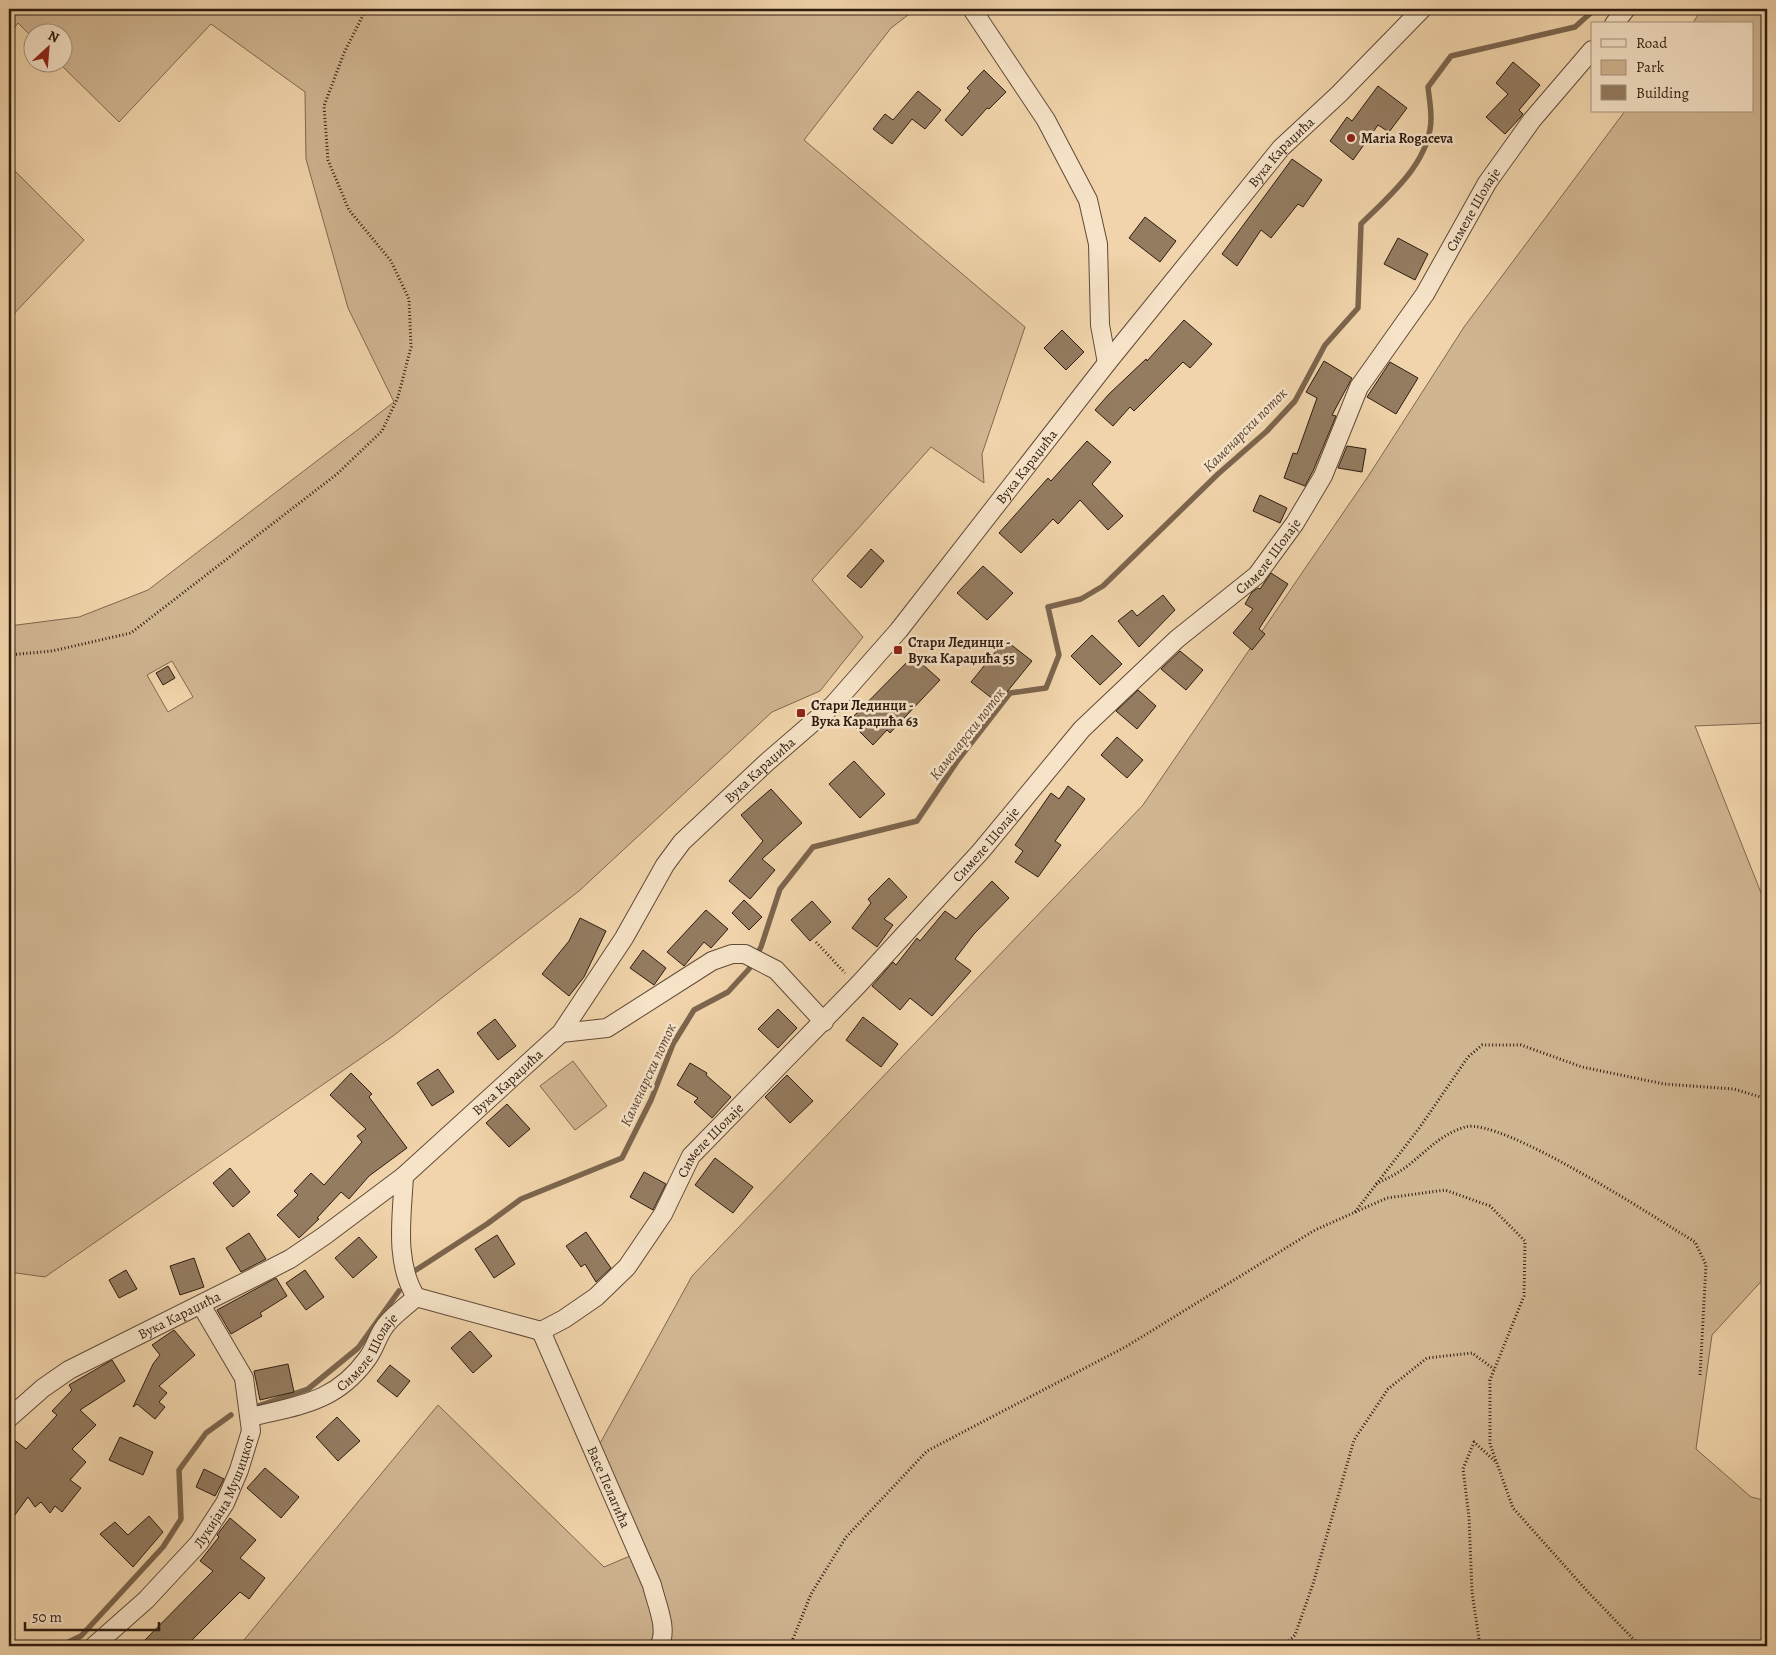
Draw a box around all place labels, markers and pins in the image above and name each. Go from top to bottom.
place label: Maria Rogaceva [1361,129,1454,148]
marker: Maria Rogaceva [1345,132,1357,144]
place label: Стари Лединци - Вука Караџића 55 [908,633,1015,668]
marker: Стари Лединци - Вука Караџића 55 [892,644,904,656]
place label: Стари Лединци - Вука Караџића 63 [811,696,918,731]
marker: Стари Лединци - Вука Караџића 63 [795,707,807,719]

